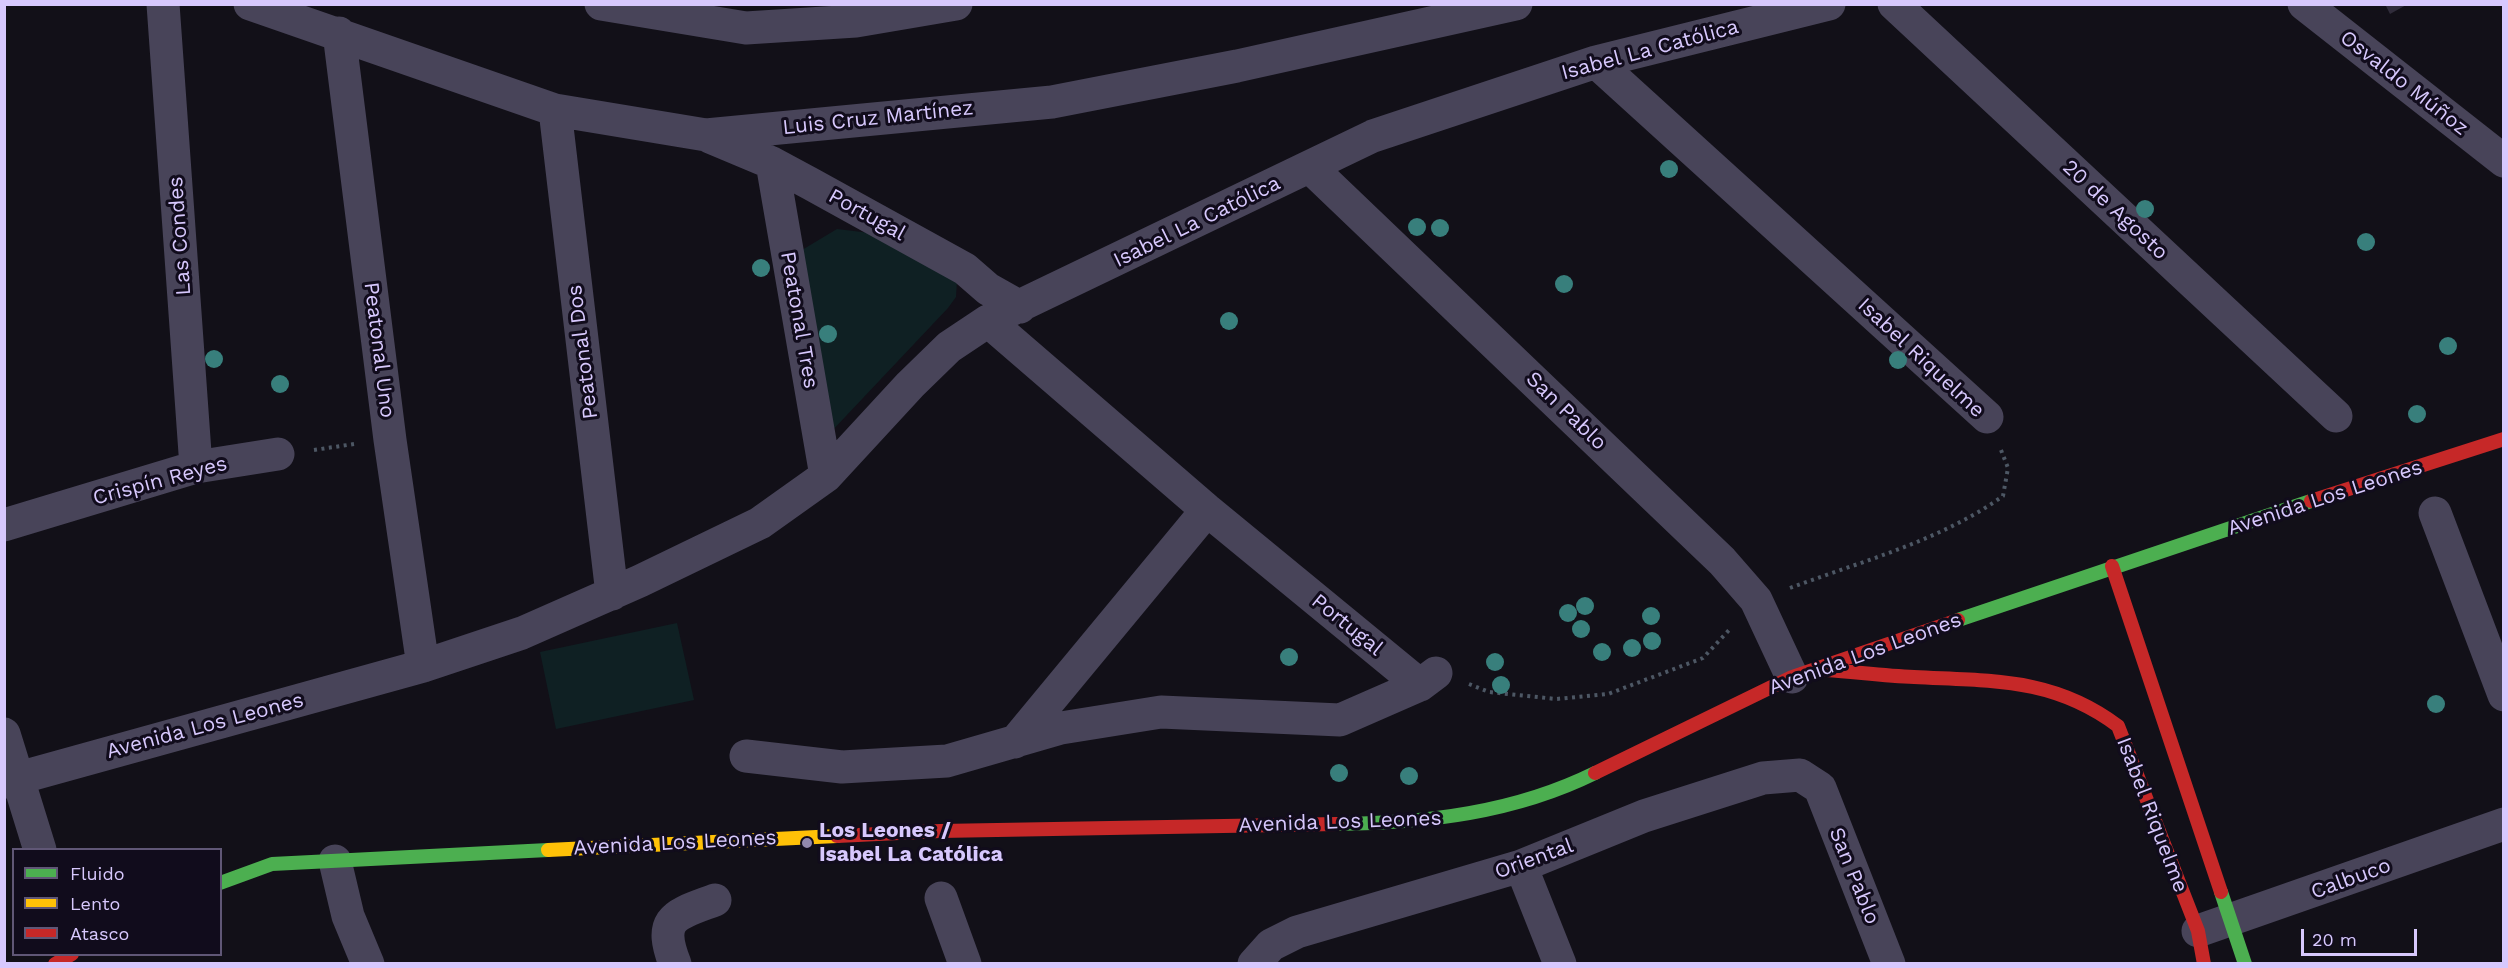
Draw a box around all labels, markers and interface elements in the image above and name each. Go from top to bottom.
street label: Isabel La Católica [1559,14,1741,86]
street label: Osvaldo Múñoz [2335,25,2473,141]
street label: Luis Cruz Martínez [781,95,975,141]
street label: 20 de Agosto [2057,155,2173,265]
street label: Isabel La Católica [1110,171,1284,273]
street label: Las Condes [163,176,197,296]
street label: Portugal [824,184,910,246]
street label: Peatonal Tres [775,250,823,390]
street label: Peatonal Uno [358,281,400,419]
street label: Peatonal Dos [562,284,604,420]
street label: Isabel Riquelme [1852,293,1990,423]
street label: San Pablo [1520,366,1612,456]
street label: Crispín Reyes [90,451,230,511]
street label: Avenida Los Leones [2224,455,2426,541]
street label: Portugal [1306,589,1388,661]
street label: Avenida Los Leones [1765,607,1965,701]
street label: Avenida Los Leones [104,688,306,764]
street label: Isabel Riquelme [2111,734,2193,896]
street label: Avenida Los Leones [1238,806,1442,838]
place label: Los Leones / Isabel La Católica [819,818,1003,868]
street label: San Pablo [1823,824,1885,928]
street label: Avenida Los Leones [573,825,777,861]
street label: Oriental [1491,833,1577,885]
marker: Los Leones / Isabel La Católica [800,836,814,850]
legend [12,848,222,956]
street label: Calbuco [2308,853,2394,905]
text: Fluido [70,863,124,884]
text: Lento [70,893,120,914]
scale bar [2304,917,2420,955]
text: Atasco [70,923,129,944]
text: 20 m [2312,929,2357,950]

